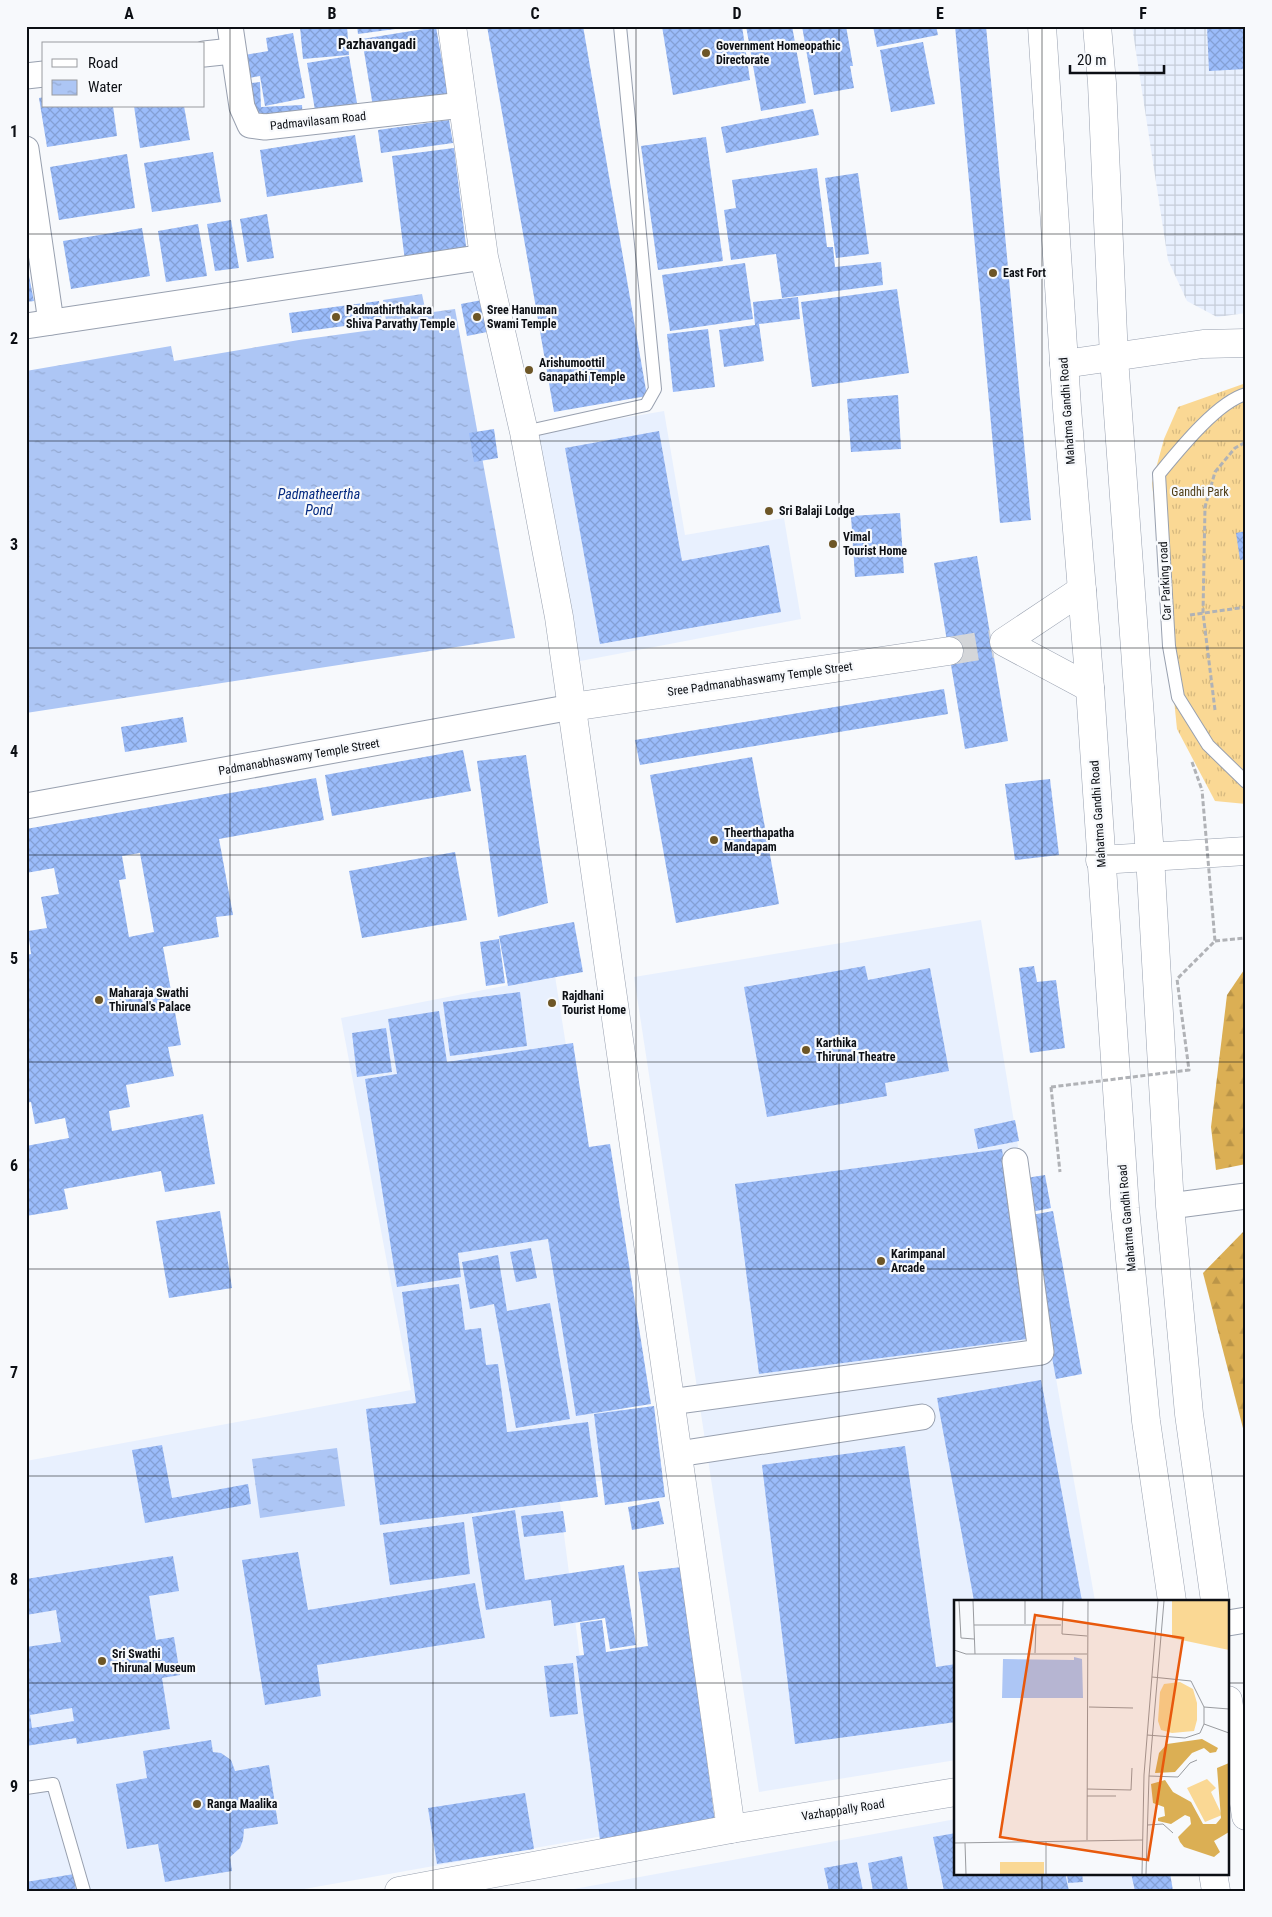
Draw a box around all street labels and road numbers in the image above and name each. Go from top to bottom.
street label: Padmavilasam Road [269,109,367,133]
street label: Mahatma Gandhi Road [1056,357,1078,465]
street label: Car Parking road [1156,541,1174,621]
street label: Sree Padmanabhaswamy Temple Street [666,659,854,699]
street label: Padmanabhaswamy Temple Street [217,736,381,778]
street label: Mahatma Gandhi Road [1087,760,1109,868]
street label: Mahatma Gandhi Road [1115,1164,1139,1272]
street label: Vazhappally Road [800,1797,886,1823]

